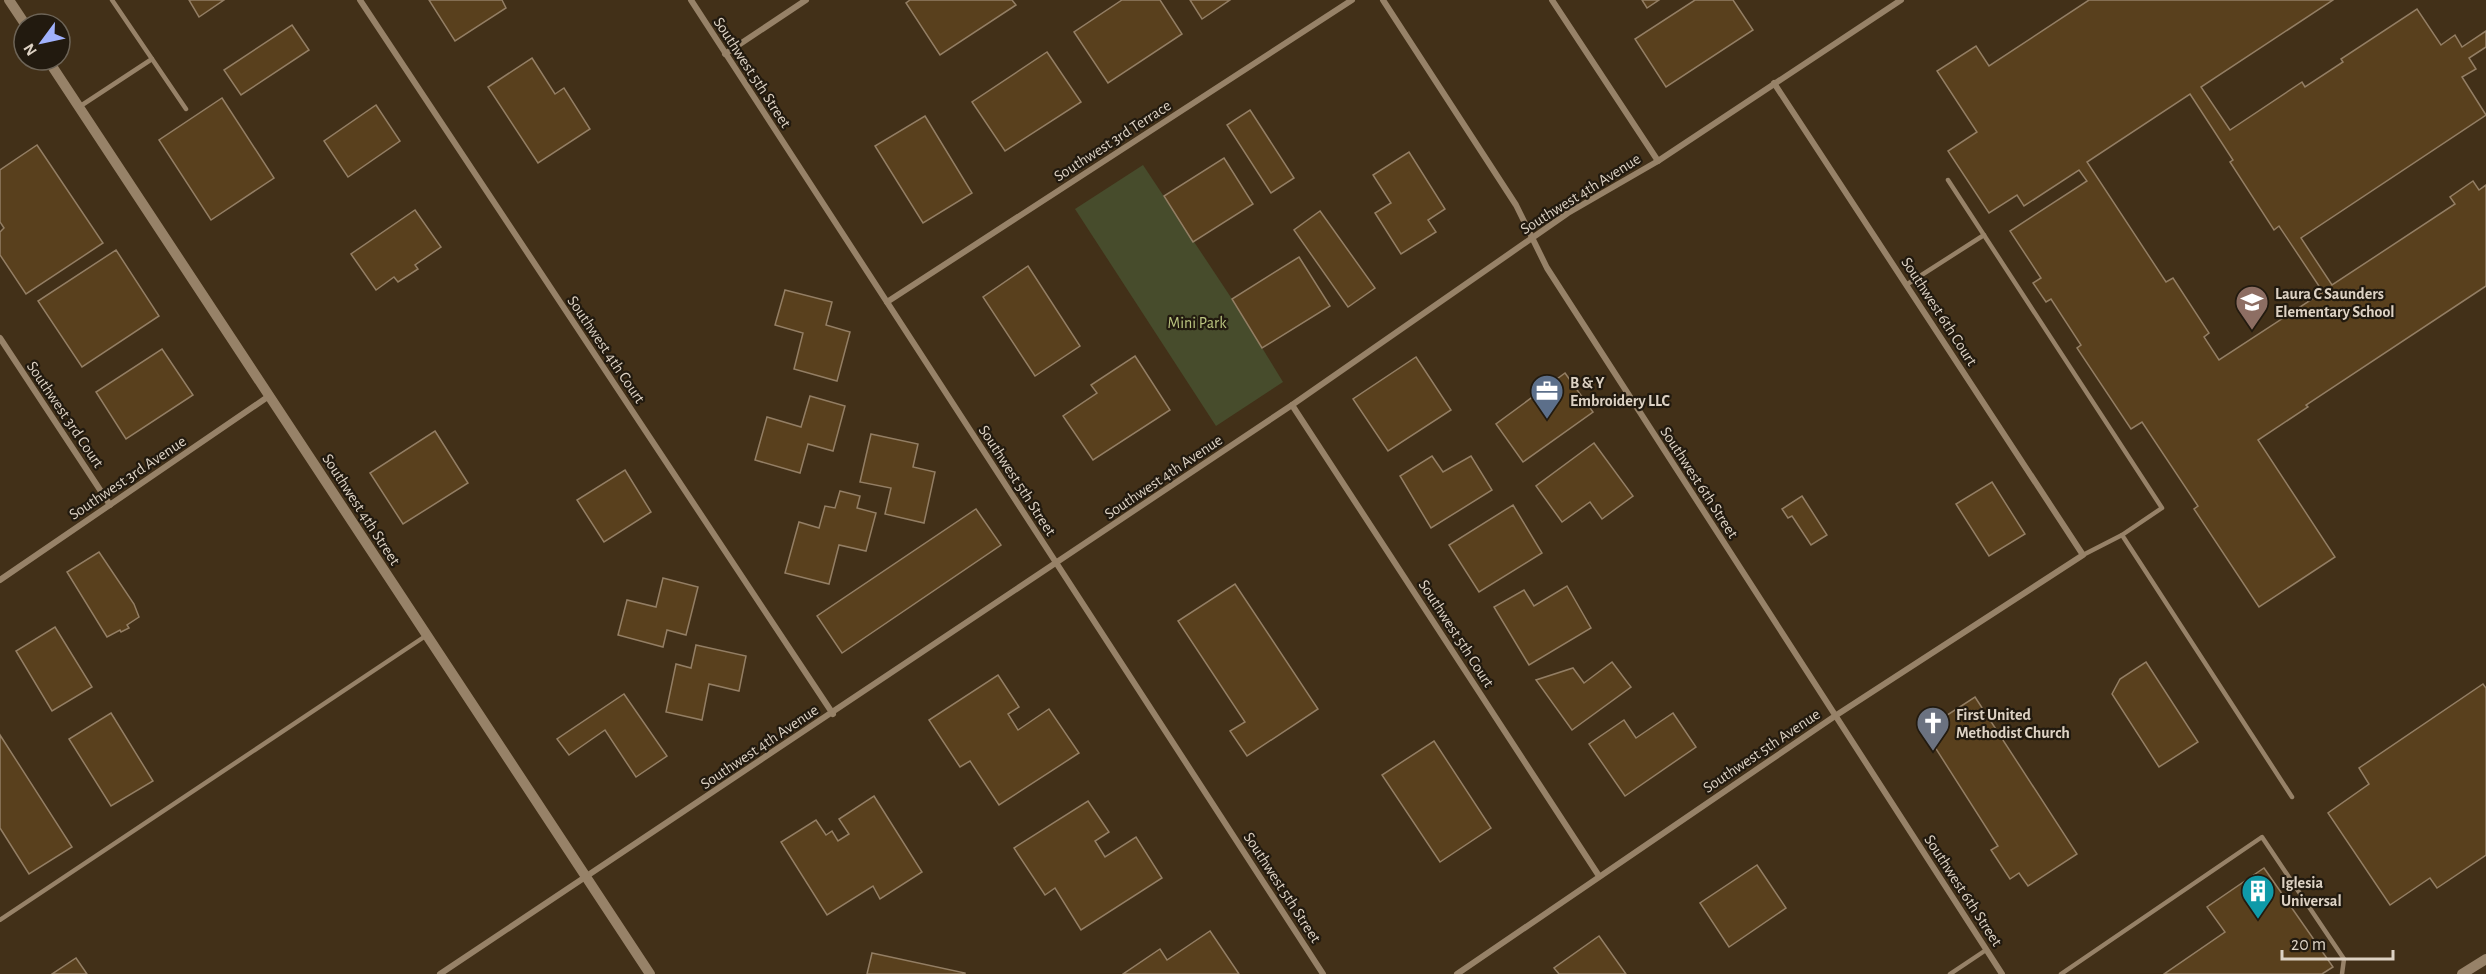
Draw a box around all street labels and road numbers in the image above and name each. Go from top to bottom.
street label: Southwest 5th Street [710,14,794,131]
street label: Southwest 3rd Terrace [1051,97,1174,185]
street label: Southwest 4th Avenue [1518,150,1643,237]
street label: Southwest 6th Court [1898,254,1980,369]
street label: Southwest 4th Court [564,293,648,406]
street label: Southwest 3rd Court [24,358,107,471]
street label: Southwest 5th Street [975,422,1059,539]
street label: Southwest 6th Street [1657,424,1741,541]
street label: Southwest 4th Avenue [1102,432,1225,522]
street label: Southwest 3rd Avenue [66,433,189,523]
street label: Southwest 4th Street [319,451,403,568]
street label: Southwest 5th Court [1415,577,1497,690]
street label: Southwest 4th Avenue [698,702,821,792]
street label: Southwest 5th Avenue [1700,706,1823,796]
street label: Southwest 5th Street [1240,829,1324,946]
street label: Southwest 6th Street [1921,832,2005,949]

